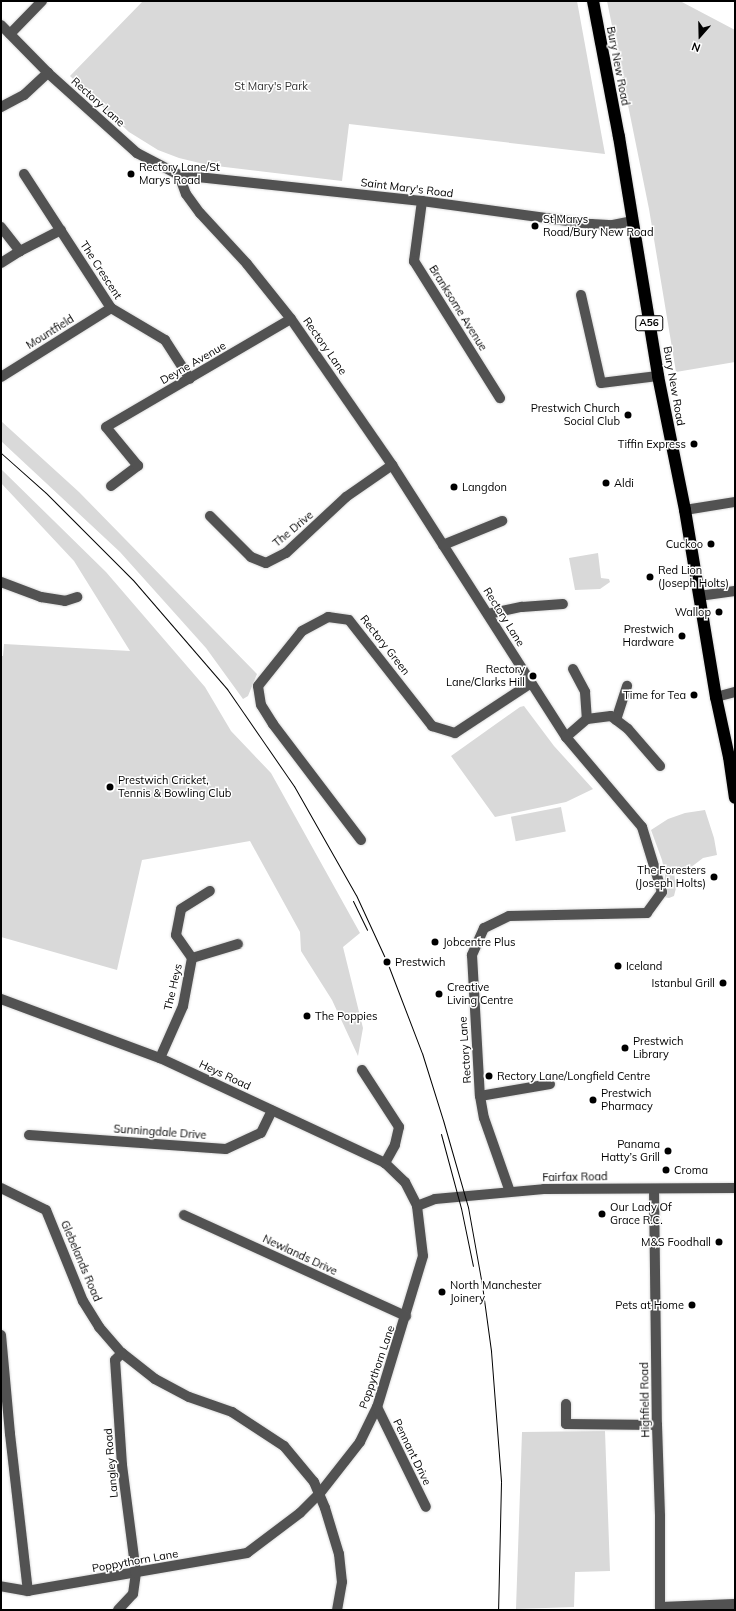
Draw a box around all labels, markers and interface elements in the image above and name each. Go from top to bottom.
north arrow [680,16,720,56]
street label: Bury New Road [604,25,632,107]
text: N [690,39,702,55]
street label: Rectory Lane [69,75,127,129]
park label: St Mary's Park [234,79,308,93]
place label: Rectory Lane/St Marys Road [139,161,220,187]
marker: Rectory Lane/St Marys Road [126,169,136,179]
street label: Saint Mary's Road [360,176,454,200]
place label: St Marys Road/Bury New Road [543,213,654,239]
marker: St Marys Road/Bury New Road [530,221,540,231]
street label: The Crescent [77,239,125,301]
street label: Branksome Avenue [426,263,490,353]
street label: Mountfield [24,312,76,352]
street label: Rectory Lane [300,315,350,377]
road number: A56 [635,315,663,331]
street label: Deyne Avenue [158,339,228,387]
street label: Bury New Road [661,345,687,427]
place label: Prestwich Church Social Club [531,402,620,428]
marker: Prestwich Church Social Club [623,410,633,420]
place label: Tiffin Express [618,437,686,451]
marker: Tiffin Express [689,439,699,449]
place label: Aldi [614,476,634,490]
marker: Aldi [601,478,611,488]
place label: Langdon [462,480,507,494]
marker: Langdon [449,482,459,492]
street label: The Drive [270,508,316,550]
place label: Cuckoo [666,537,703,551]
marker: Cuckoo [706,539,716,549]
place label: Red Lion (Joseph Holts) [658,564,729,590]
marker: Red Lion (Joseph Holts) [645,572,655,582]
street label: Rectory Lane [481,585,527,649]
place label: Wallop [675,605,711,619]
marker: Wallop [714,607,724,617]
street label: Rectory Green [358,612,412,678]
place label: Prestwich Hardware [622,623,674,649]
marker: Prestwich Hardware [677,631,687,641]
place label: Rectory Lane/Clarks Hill [446,663,525,689]
marker: Rectory Lane/Clarks Hill [528,671,538,681]
place label: Time for Tea [623,688,686,702]
marker: Time for Tea [689,690,699,700]
place label: Prestwich Cricket, Tennis & Bowling Club [118,774,231,800]
marker: Prestwich Cricket, Tennis & Bowling Club [105,782,115,792]
place label: The Foresters (Joseph Holts) [635,864,706,890]
marker: The Foresters (Joseph Holts) [709,872,719,882]
place label: Jobcentre Plus [443,935,515,949]
marker: Jobcentre Plus [430,937,440,947]
place label: Prestwich [395,955,445,969]
marker: Prestwich [382,957,392,967]
place label: Iceland [626,959,662,973]
marker: Iceland [613,961,623,971]
street label: The Heys [161,962,185,1012]
place label: Istanbul Grill [652,976,715,990]
marker: Istanbul Grill [718,978,728,988]
place label: Creative Living Centre [447,981,513,1007]
marker: Creative Living Centre [434,989,444,999]
place label: The Poppies [315,1009,377,1023]
marker: The Poppies [302,1011,312,1021]
street label: Rectory Lane [456,1016,474,1084]
place label: Prestwich Library [633,1035,683,1061]
marker: Prestwich Library [620,1043,630,1053]
street label: Heys Road [197,1057,253,1093]
place label: Rectory Lane/Longfield Centre [497,1069,650,1083]
marker: Rectory Lane/Longfield Centre [484,1071,494,1081]
place label: Prestwich Pharmacy [601,1087,653,1113]
marker: Prestwich Pharmacy [588,1095,598,1105]
street label: Sunningdale Drive [113,1122,207,1142]
place label: Panama Hatty’s Grill [601,1138,660,1164]
marker: Panama Hatty’s Grill [663,1146,673,1156]
place label: Croma [674,1163,708,1177]
marker: Croma [661,1165,671,1175]
street label: Fairfax Road [542,1170,608,1184]
place label: Our Lady Of Grace R.C. [610,1201,672,1227]
marker: Our Lady Of Grace R.C. [597,1209,607,1219]
street label: Glebelands Road [58,1218,104,1304]
street label: Newlands Drive [261,1232,339,1278]
place label: M&S Foodhall [641,1235,711,1249]
marker: M&S Foodhall [714,1237,724,1247]
place label: North Manchester Joinery [450,1279,541,1305]
marker: North Manchester Joinery [437,1287,447,1297]
place label: Pets at Home [615,1298,684,1312]
marker: Pets at Home [687,1300,697,1310]
street label: Poppythorn Lane [357,1324,397,1410]
street label: Highfield Road [638,1362,652,1438]
street label: Pennant Drive [390,1417,434,1487]
street label: Langley Road [101,1428,121,1498]
street label: Poppythorn Lane [91,1547,179,1575]

